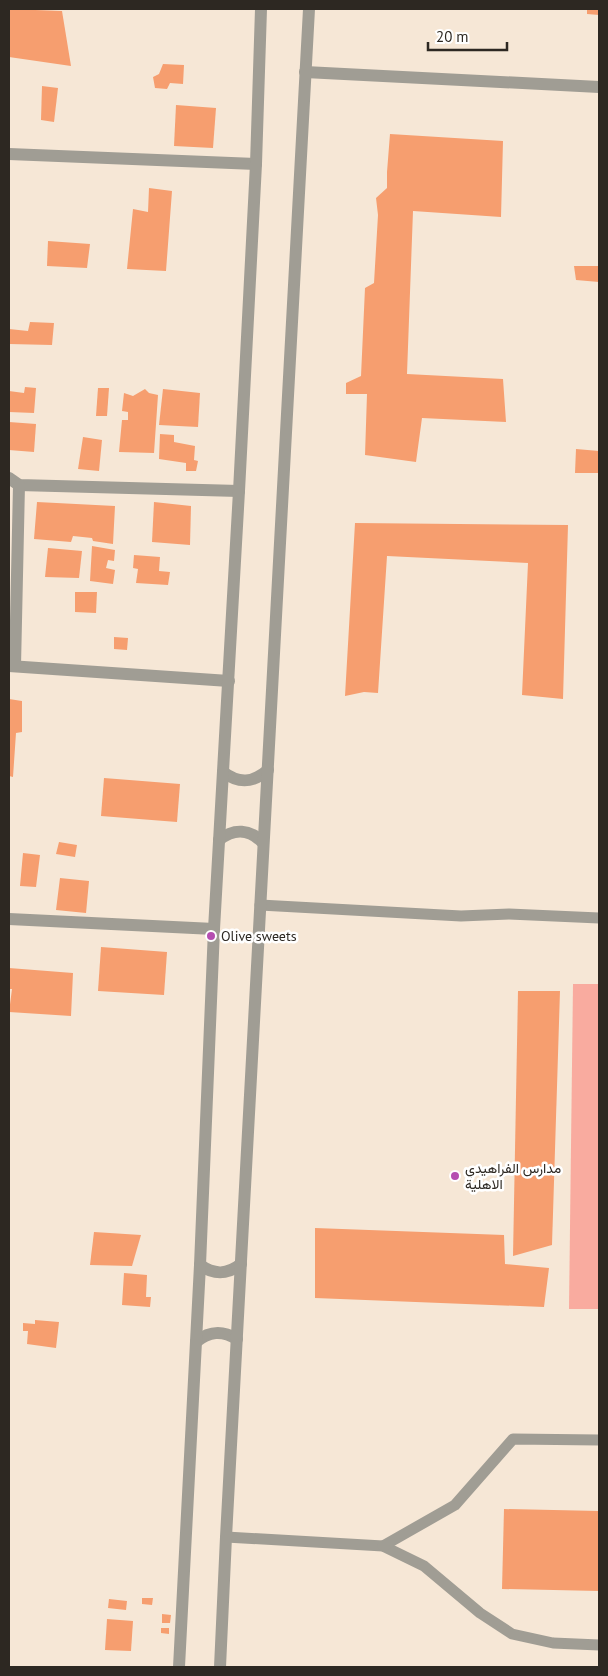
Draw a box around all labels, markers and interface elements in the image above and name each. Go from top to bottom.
scale bar [428,20,507,52]
text: 20 m [436,27,469,46]
place label: Olive sweets [221,927,297,945]
marker: Olive sweets [205,930,217,942]
place label: مدارس الفراهيدي الاهلية [465,1159,561,1193]
marker: مدارس الفراهيدي الاهلية [449,1170,461,1182]

